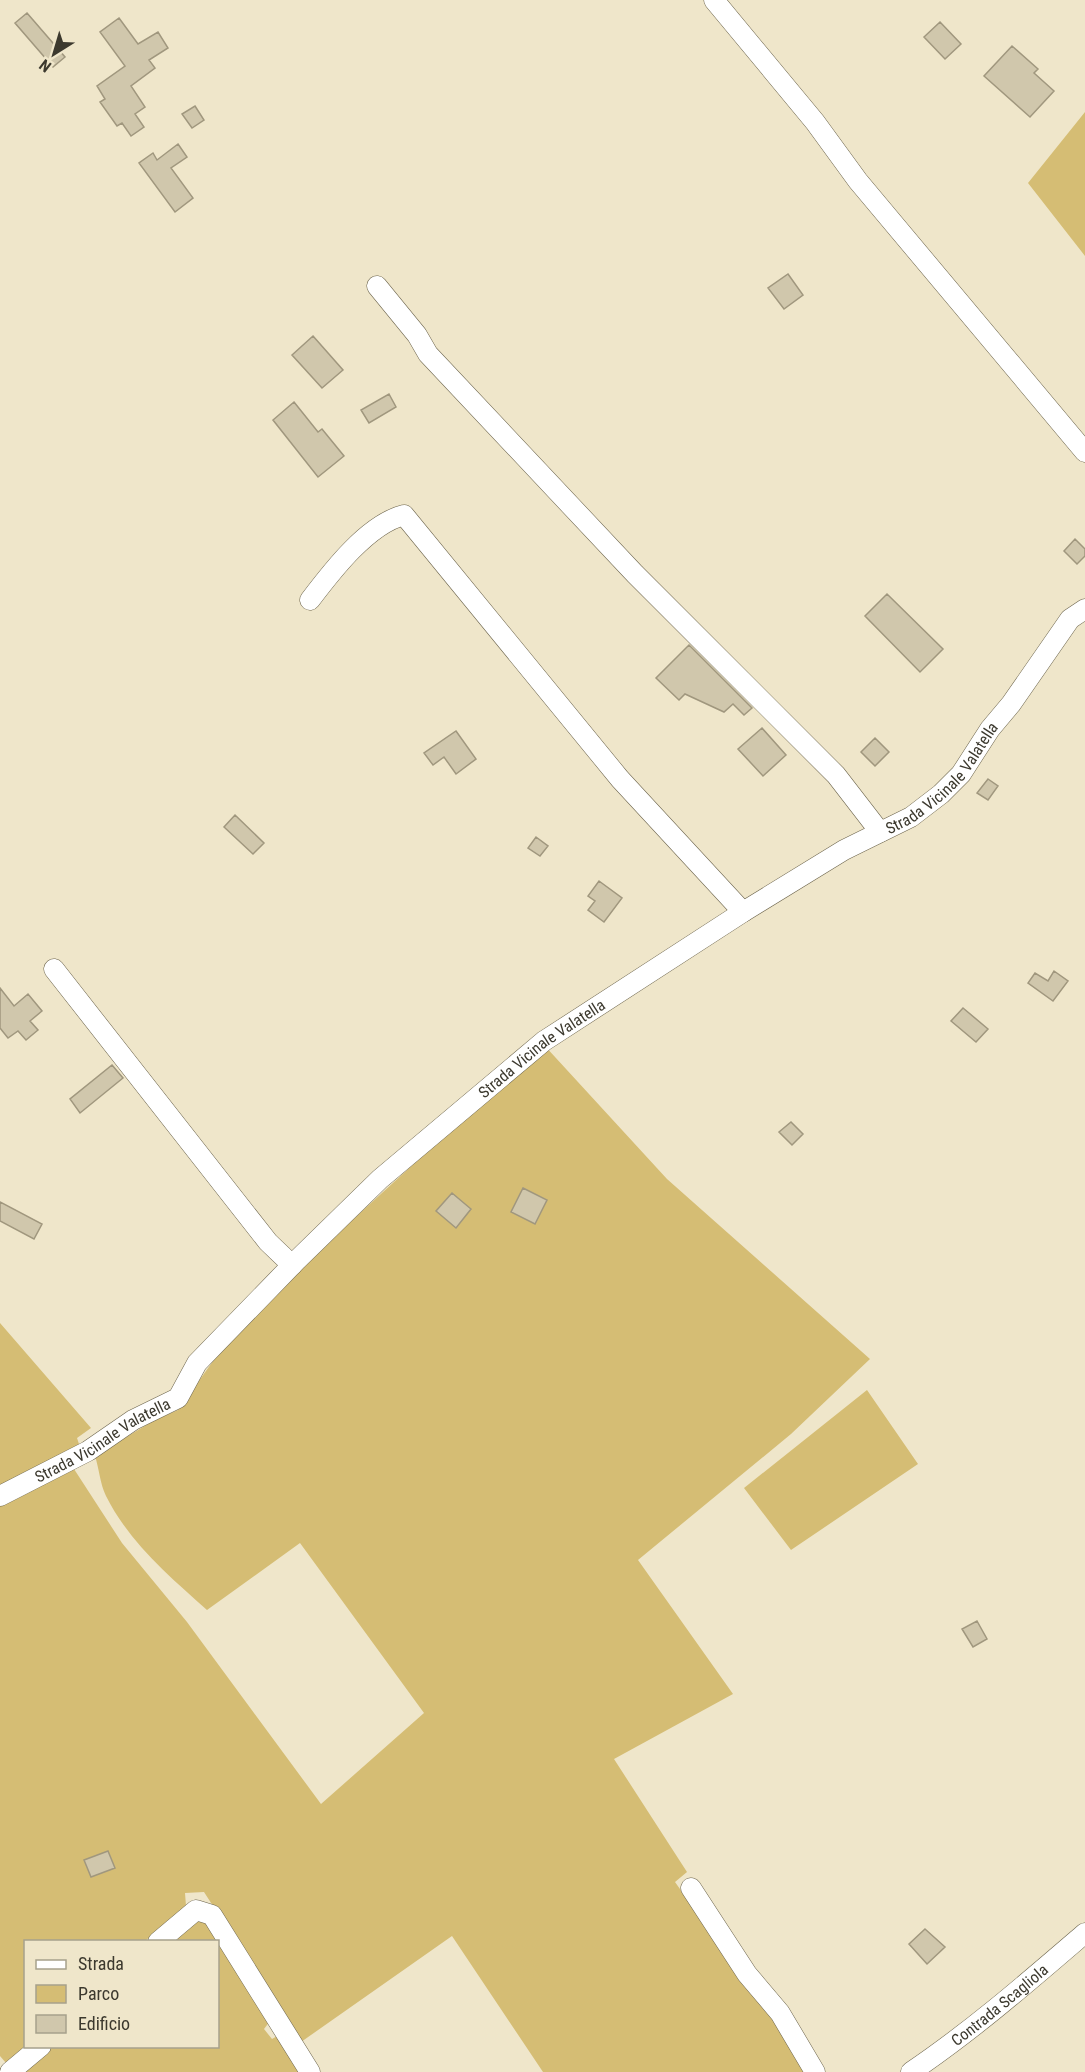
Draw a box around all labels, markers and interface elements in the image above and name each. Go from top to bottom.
north arrow [24,24,84,84]
text: N [36,55,55,76]
street label: Strada Vicinale Valatella [883,718,1002,838]
street label: Strada Vicinale Valatella [475,995,609,1102]
street label: Strada Vicinale Valatella [32,1394,174,1487]
legend [24,1940,219,2048]
text: Strada [78,1953,124,1974]
street label: Contrada Scagliola [947,1960,1052,2050]
text: Parco [78,1983,119,2004]
text: Edificio [78,2013,130,2034]

